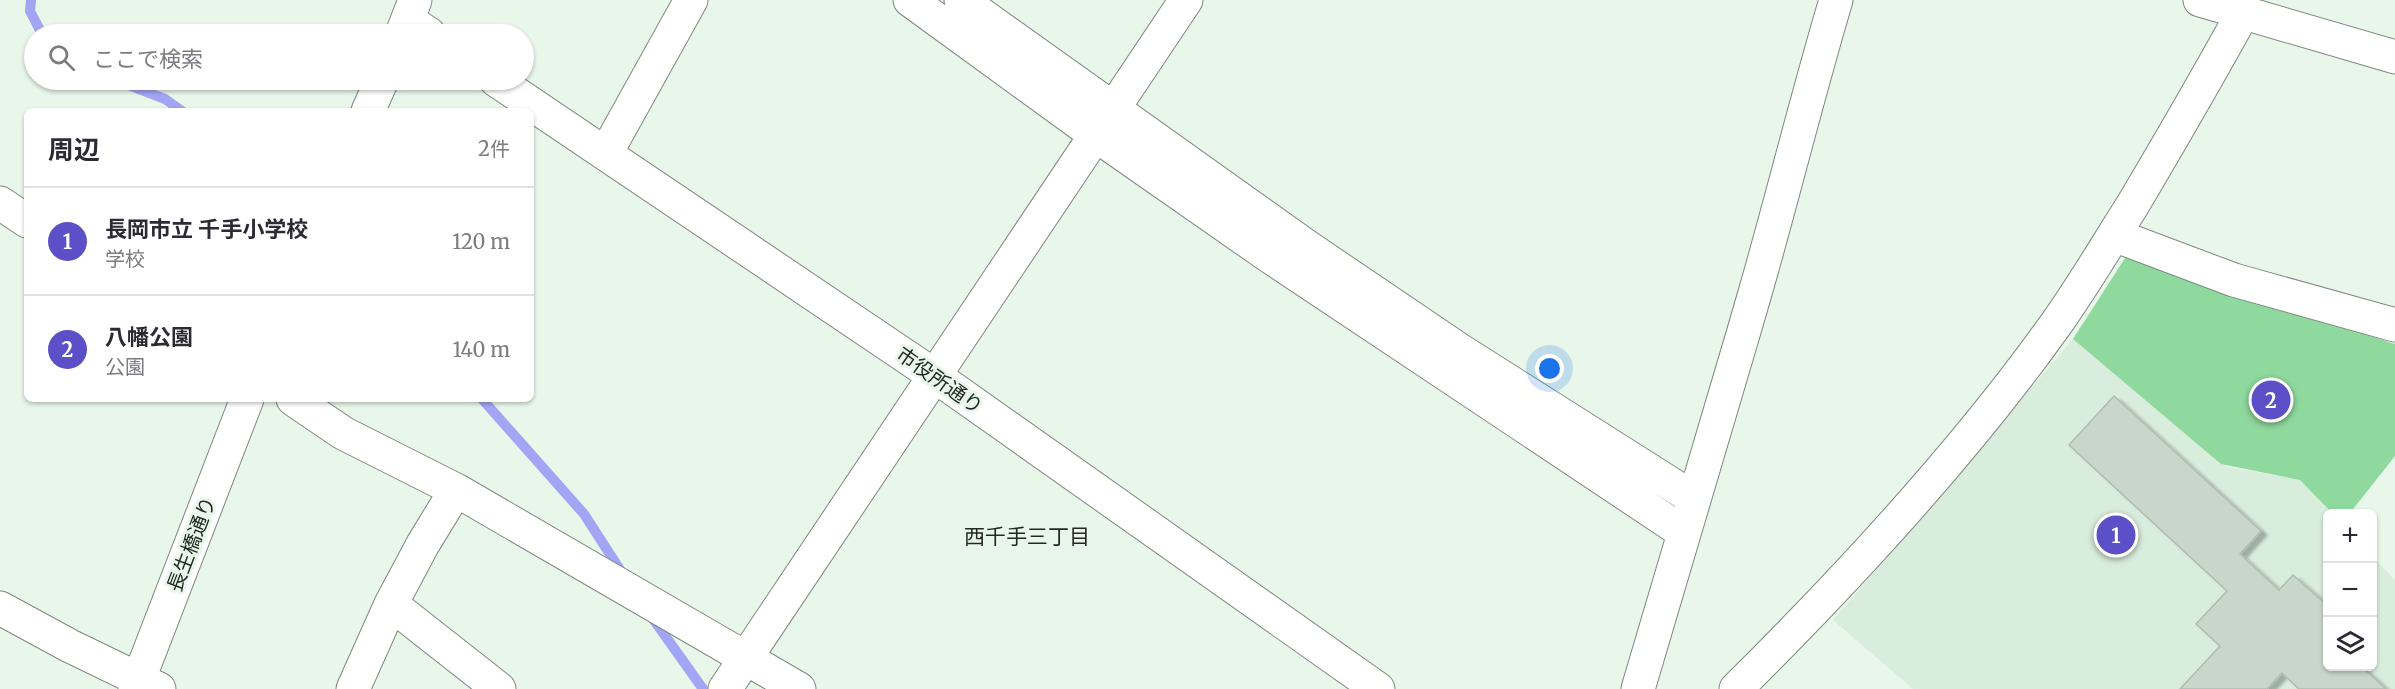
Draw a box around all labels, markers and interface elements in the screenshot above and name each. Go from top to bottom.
search box [24,24,534,90]
icon: search [45,41,78,74]
text: ここで検索 [93,45,203,73]
text: 周辺 [48,133,100,166]
text: 2件 [478,136,510,161]
text: 長岡市立 千手小学校 [105,215,308,243]
text: 1 [63,229,72,254]
text: 120 m [452,229,510,254]
text: 学校 [105,246,145,271]
text: 八幡公園 [105,323,193,351]
text: 2 [62,337,73,362]
text: 140 m [453,337,510,362]
street label: 市役所通り [892,341,988,419]
text: 公園 [105,354,145,379]
your location [1535,354,1564,383]
pin: 2 [2252,378,2290,422]
street label: 長生橋通り [161,493,221,595]
map controls [2323,509,2377,671]
button: + [2323,509,2377,563]
pin: 1 [2096,512,2136,558]
district label: 西千手三丁目 [964,523,1090,550]
button: − [2323,563,2377,617]
button: layers [2323,617,2377,671]

